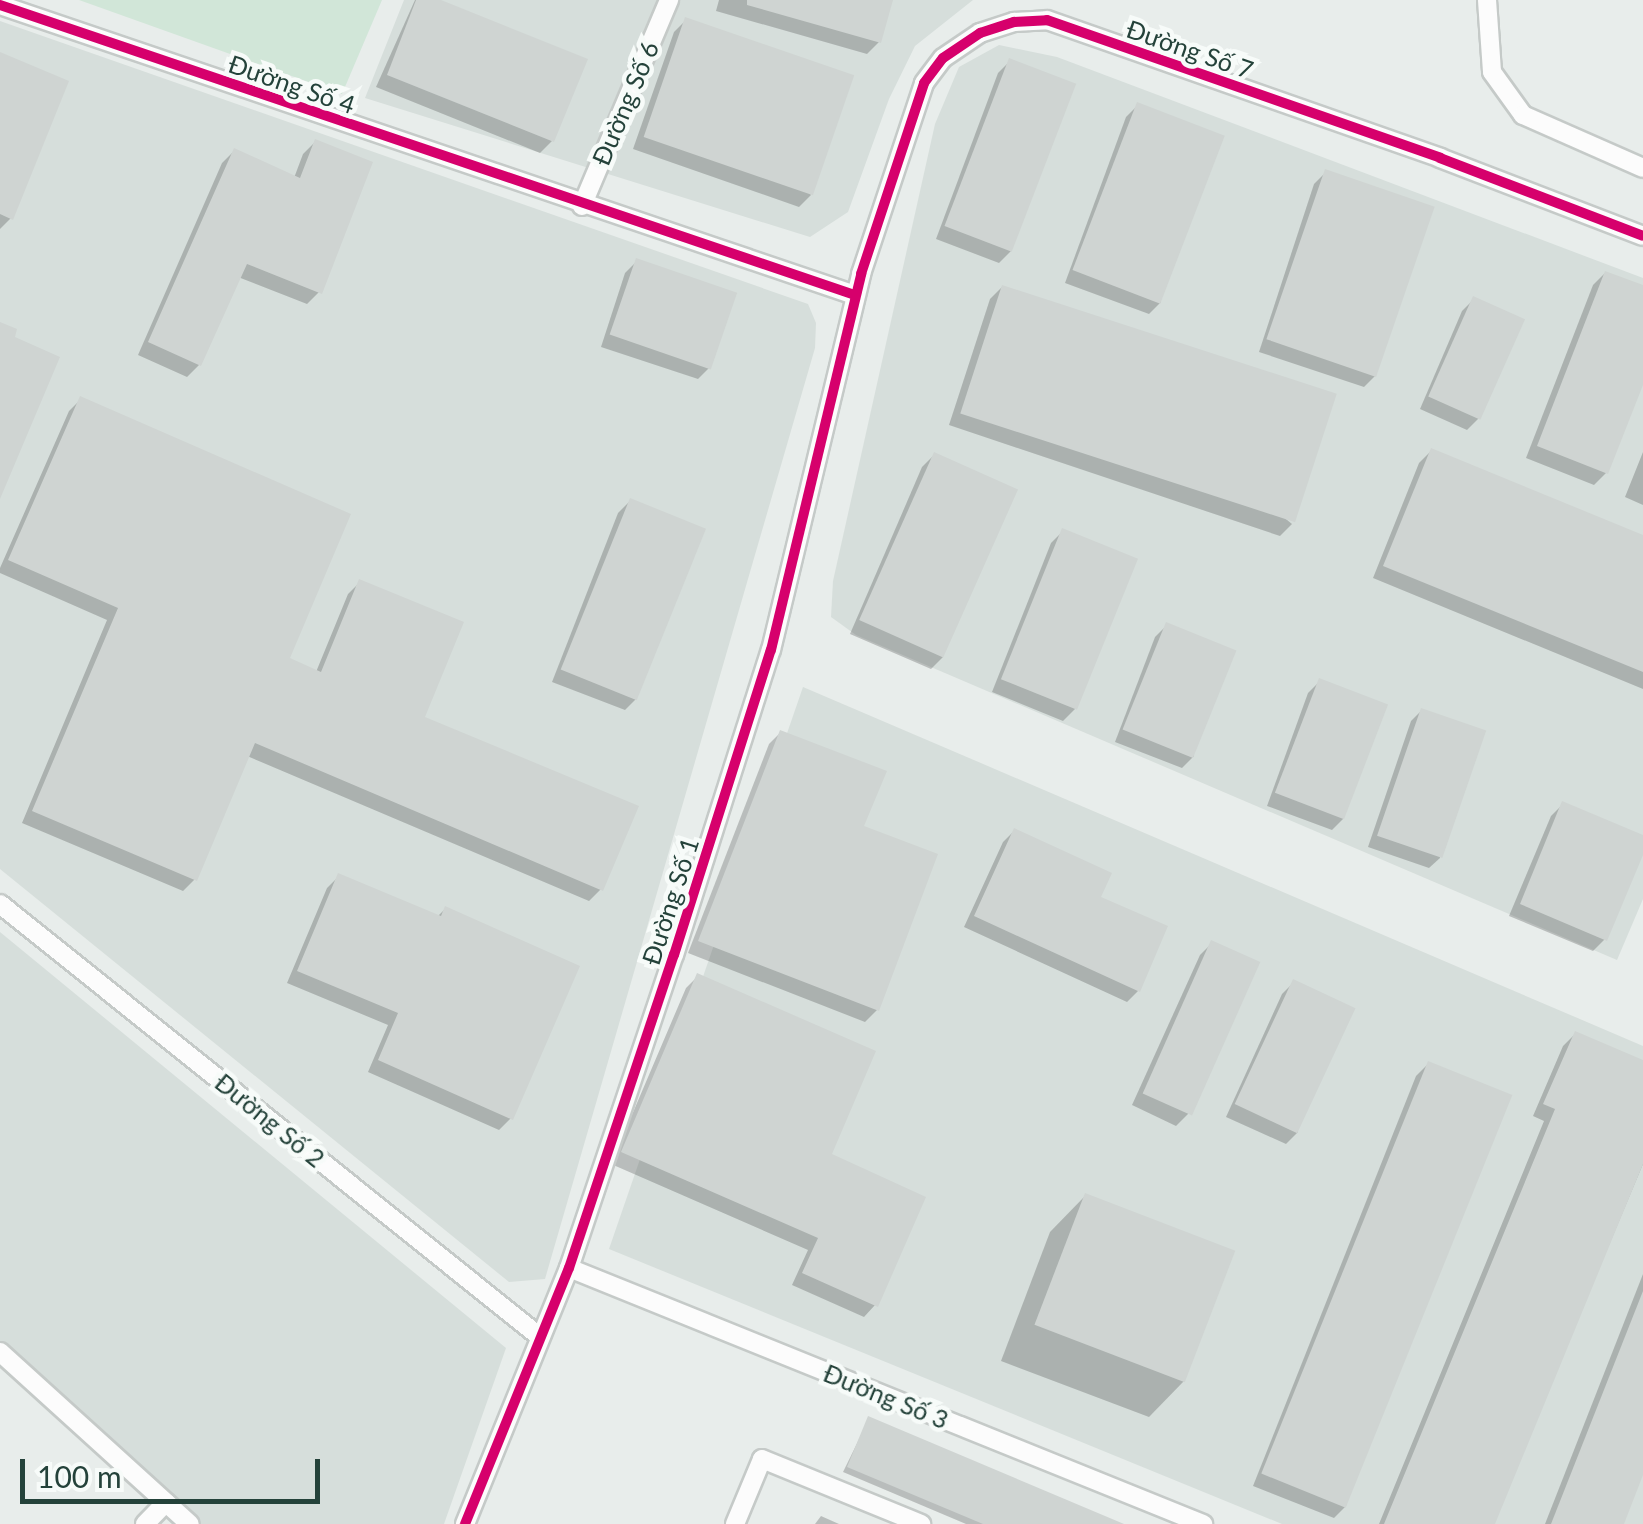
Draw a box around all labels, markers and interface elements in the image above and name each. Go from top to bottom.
street label: Đường Số 7 [1123,13,1257,85]
street label: Đường Số 6 [585,36,665,170]
street label: Đường Số 4 [225,48,359,120]
street label: Đường Số 1 [635,834,705,968]
street label: Đường Số 2 [209,1067,331,1173]
street label: Đường Số 3 [819,1357,953,1435]
scale bar [25,1439,325,1501]
text: 100 m [37,1458,122,1494]

